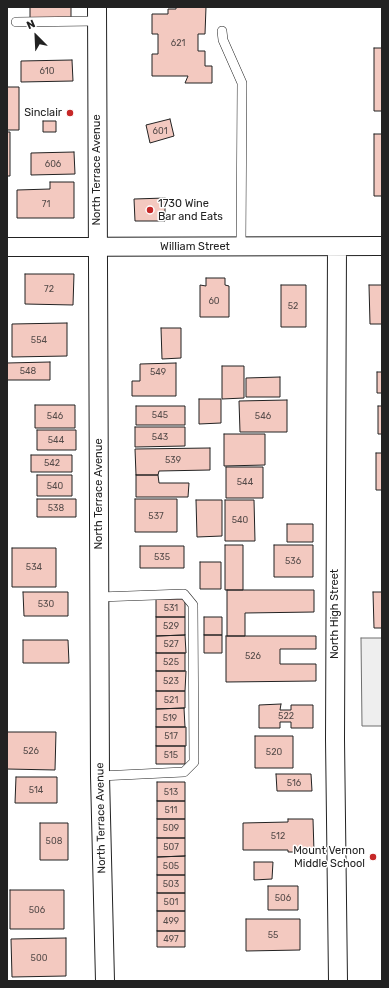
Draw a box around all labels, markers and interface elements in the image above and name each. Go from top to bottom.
north arrow [16,16,56,56]
text: N [25,17,37,32]
house number: 621 [171,38,185,48]
house number: 610 [40,66,54,76]
place label: Sinclair [24,106,62,120]
marker: Sinclair [65,108,75,118]
street label: North Terrace Avenue [90,114,104,226]
house number: 601 [153,126,167,136]
house number: 606 [45,159,61,169]
place label: 1730 Wine Bar and Eats [158,197,223,223]
house number: 71 [42,199,50,209]
marker: 1730 Wine Bar and Eats [145,205,155,215]
street label: William Street [160,240,230,254]
house number: 72 [44,284,54,294]
house number: 60 [208,296,220,306]
house number: 52 [288,301,298,311]
house number: 554 [31,335,47,345]
house number: 548 [20,366,36,376]
house number: 549 [150,367,166,377]
house number: 545 [152,410,168,420]
house number: 546 [47,411,63,421]
house number: 546 [255,411,271,421]
house number: 543 [152,432,168,442]
house number: 544 [48,435,64,445]
street label: North Terrace Avenue [92,438,106,550]
house number: 539 [165,455,181,465]
house number: 542 [44,458,60,468]
house number: 544 [237,477,253,487]
house number: 540 [47,481,63,491]
house number: 538 [48,503,64,513]
house number: 537 [148,511,164,521]
house number: 540 [232,515,248,525]
house number: 535 [154,552,170,562]
house number: 536 [285,556,301,566]
house number: 534 [26,562,42,572]
street label: North High Street [328,569,342,659]
house number: 530 [38,599,54,609]
house number: 531 [164,603,178,613]
house number: 529 [163,621,179,631]
house number: 527 [163,639,179,649]
house number: 526 [245,651,261,661]
house number: 525 [163,657,179,667]
house number: 523 [163,676,179,686]
house number: 521 [164,695,178,705]
house number: 522 [278,711,294,721]
house number: 519 [163,713,177,723]
house number: 517 [164,731,178,741]
house number: 526 [23,746,39,756]
house number: 520 [266,747,282,757]
house number: 515 [164,750,178,760]
street label: North Terrace Avenue [93,762,109,874]
house number: 516 [287,778,301,788]
house number: 514 [29,785,43,795]
house number: 513 [164,787,178,797]
house number: 511 [165,805,177,815]
house number: 509 [163,823,179,833]
house number: 512 [271,831,285,841]
house number: 508 [46,836,62,846]
house number: 507 [163,842,179,852]
place label: Mount Vernon Middle School [293,844,365,870]
marker: Mount Vernon Middle School [368,852,378,862]
house number: 505 [163,861,179,871]
house number: 503 [163,879,179,889]
house number: 506 [275,893,291,903]
house number: 501 [164,897,178,907]
house number: 506 [29,905,45,915]
house number: 499 [163,916,179,926]
house number: 55 [268,930,278,940]
house number: 497 [163,934,179,944]
house number: 500 [31,953,47,963]

